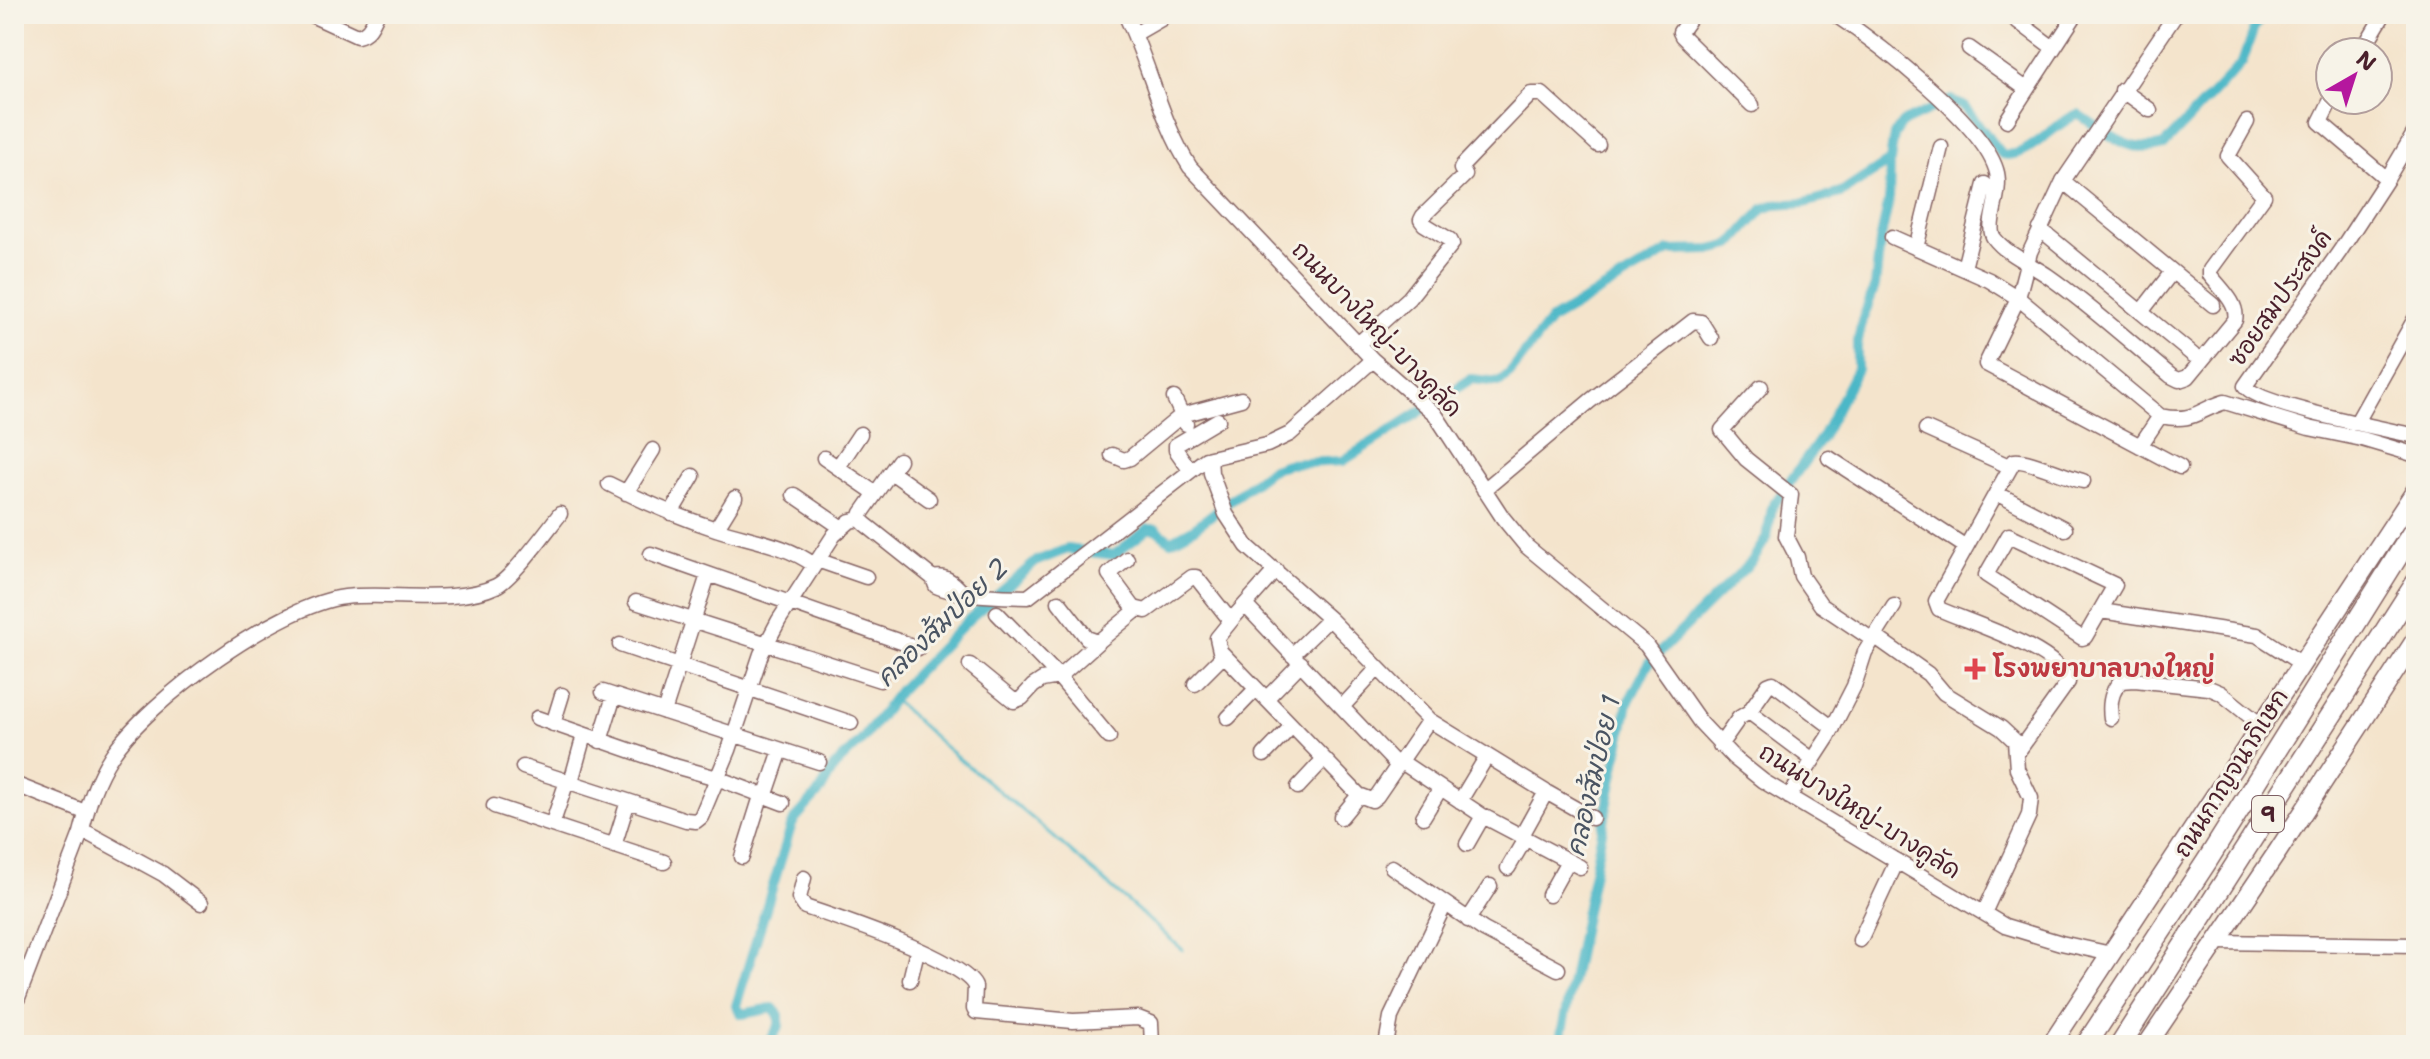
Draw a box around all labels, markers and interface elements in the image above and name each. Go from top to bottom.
north arrow [2314,36,2394,116]
text: N [2350,44,2382,78]
street label: ซอยสมประสงค์ [2221,223,2339,373]
street label: ถนนบางใหญ่-บางคูลัด [1283,234,1469,425]
water label: คลองส้มป่อย 2 [868,550,1015,694]
place label: โรงพยาบาลบางใหญ่ [1992,652,2215,685]
marker: โรงพยาบาลบางใหญ่ [1964,658,1986,680]
street label: ถนนกาญจนาภิเษก [2166,682,2296,864]
water label: คลองส้มป่อย 1 [1557,692,1628,860]
street label: ถนนบางใหญ่-บางคูลัด [1752,736,1967,888]
road number: 9 [2252,796,2284,832]

